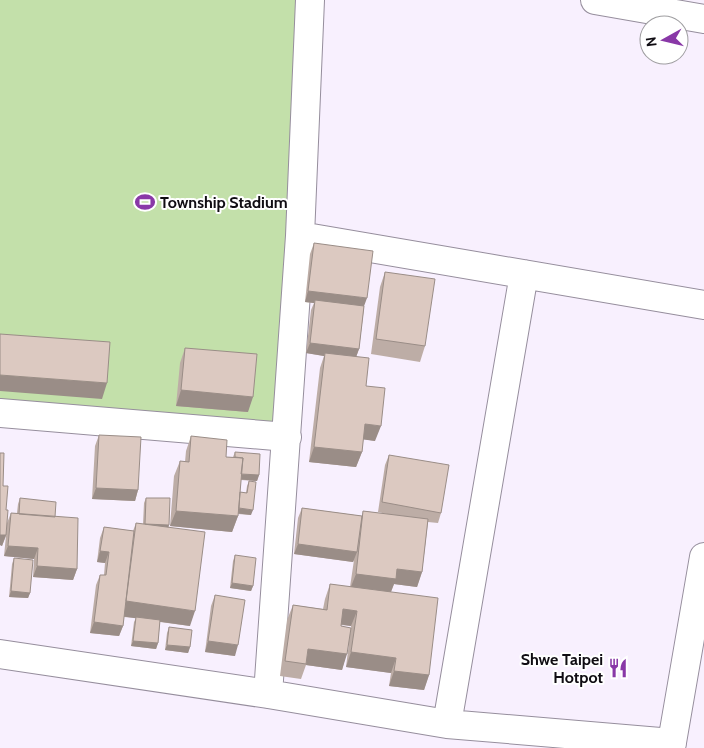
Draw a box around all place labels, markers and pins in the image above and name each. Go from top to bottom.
sports icon: Township Stadium [134,191,156,213]
place label: Township Stadium [160,193,288,212]
place label: Shwe Taipei Hotpot [521,650,603,687]
restaurant icon: Shwe Taipei Hotpot [607,657,629,679]

